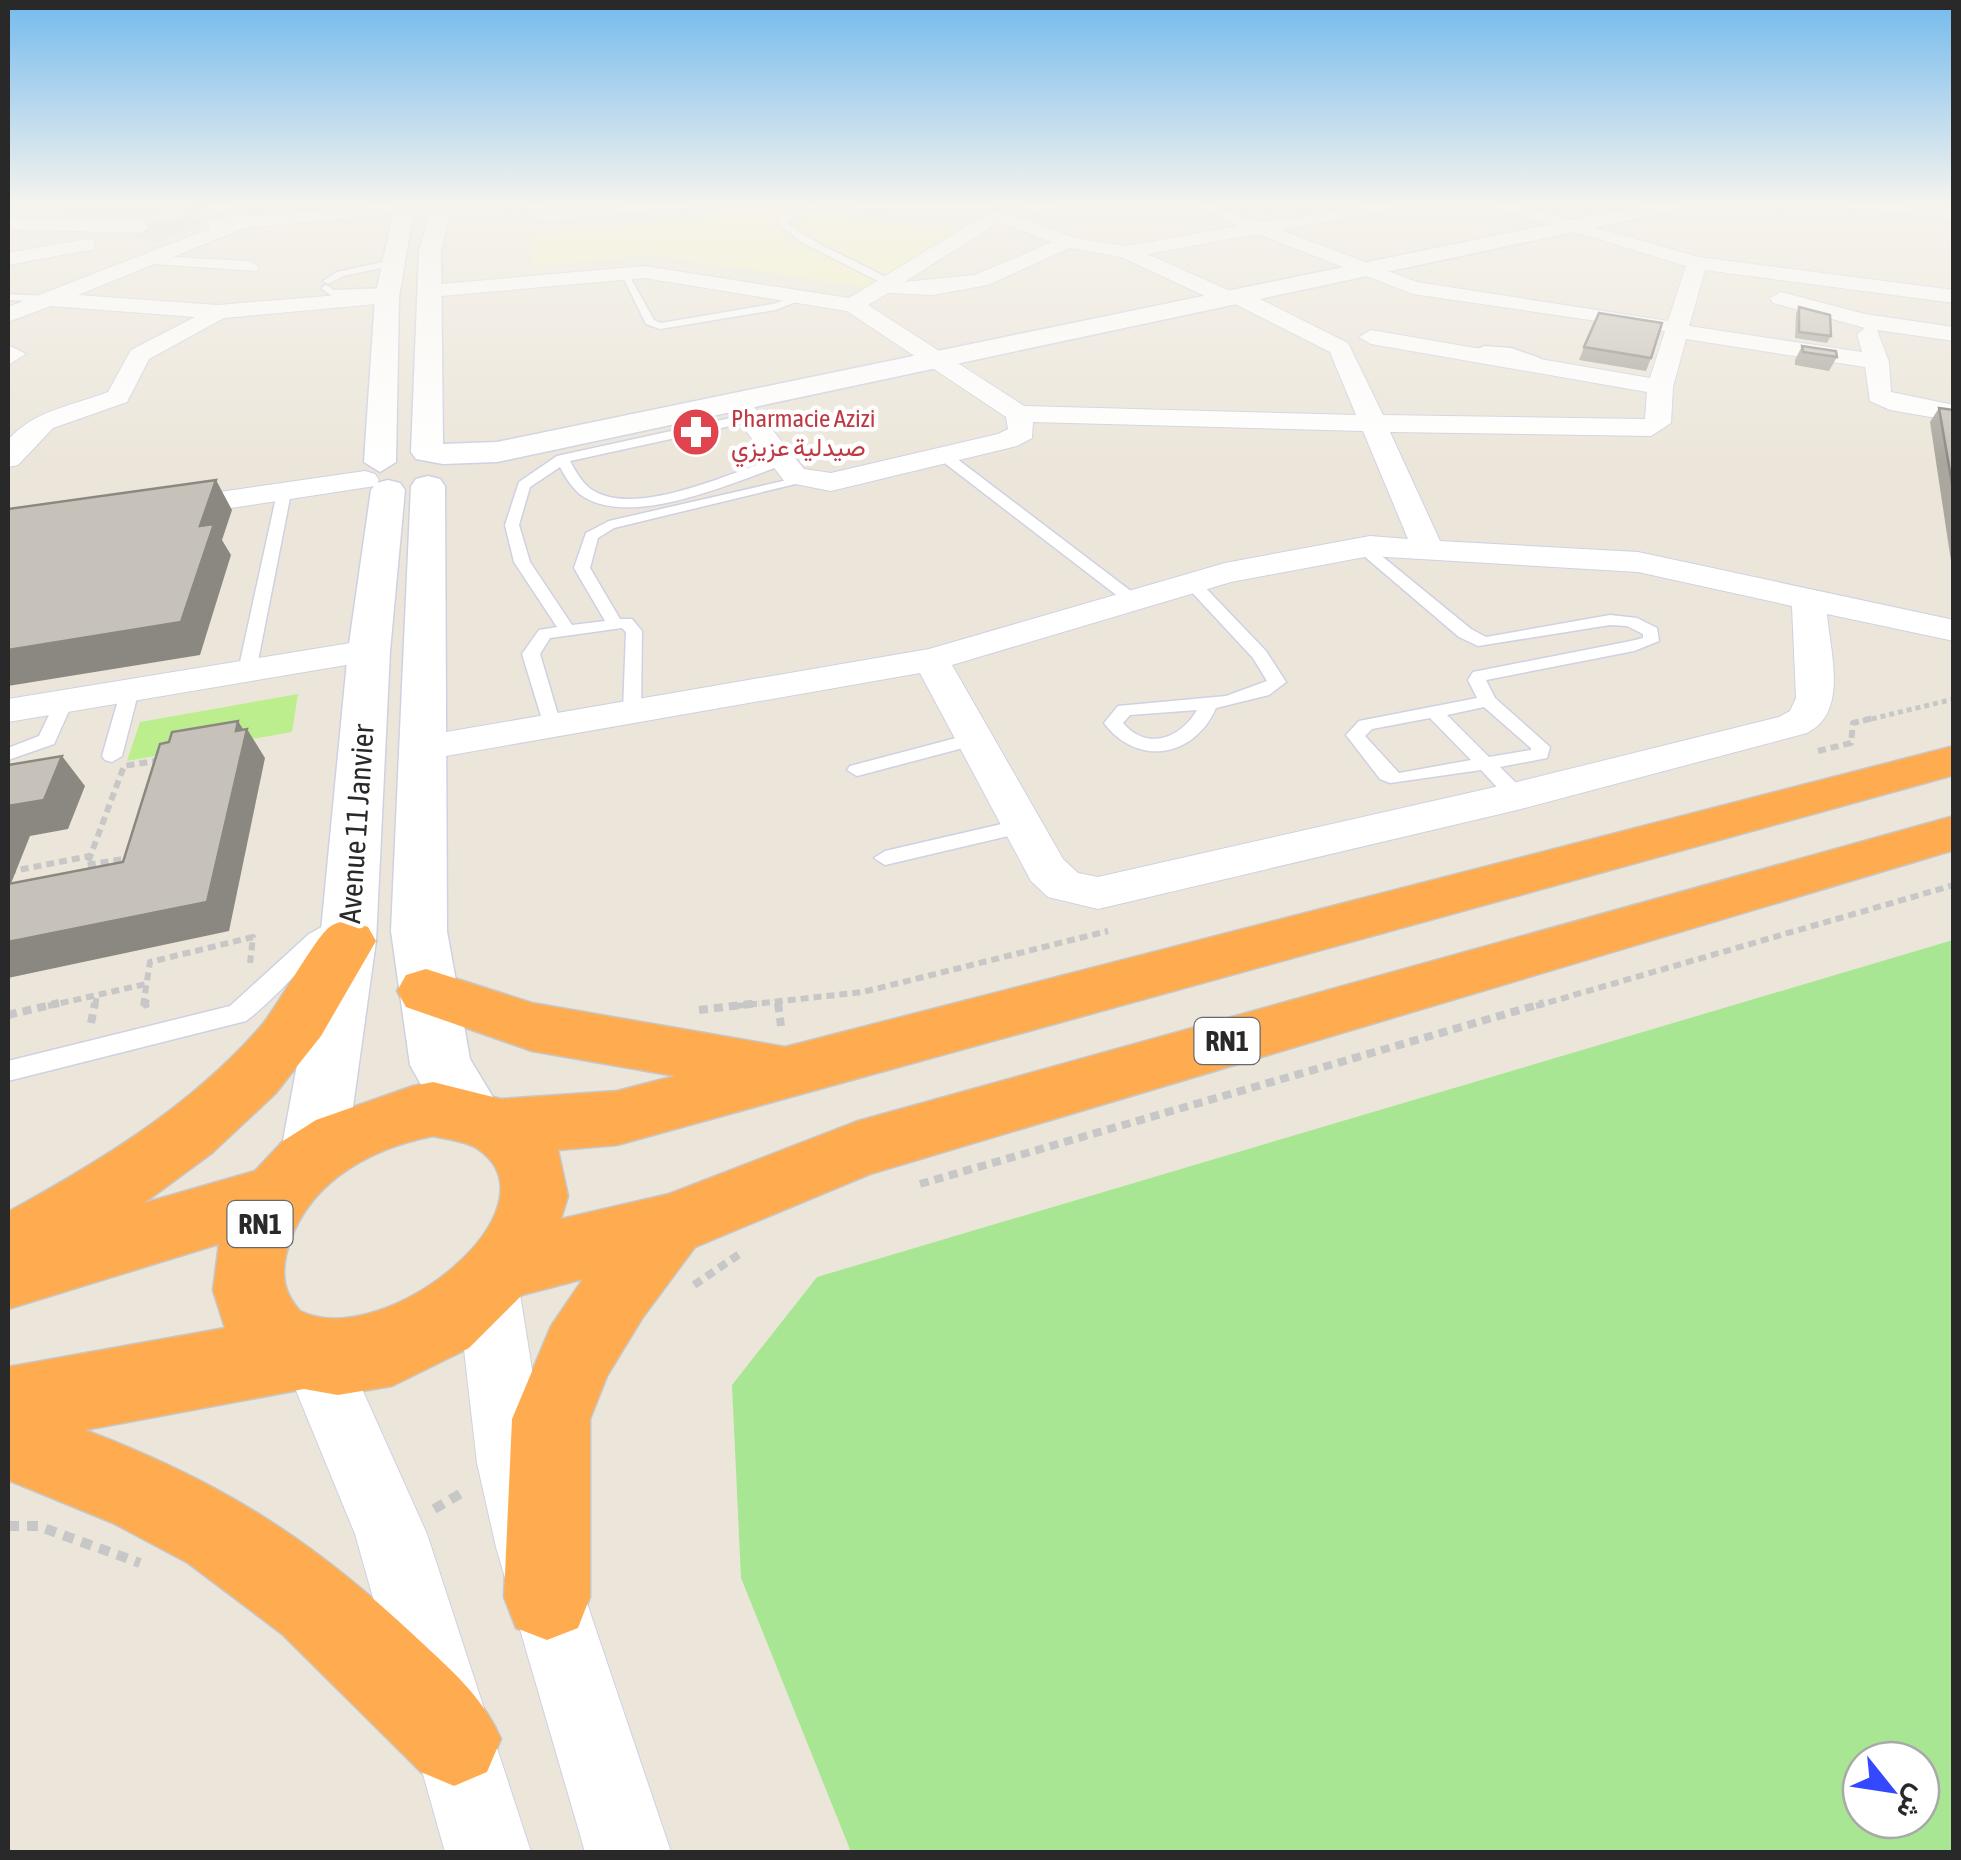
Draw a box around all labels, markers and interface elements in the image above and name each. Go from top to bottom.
place label: Pharmacie Azizi صيدلية عزيزي [731,404,876,468]
pharmacy icon: Pharmacie Azizi صيدلية عزيزي [670,406,722,458]
street label: Avenue 11 Janvier [332,722,380,925]
road number: RN1 [1194,1018,1260,1064]
road number: RN1 [228,1201,292,1247]
north arrow [1841,1740,1941,1840]
text: ش [1890,1779,1935,1825]

